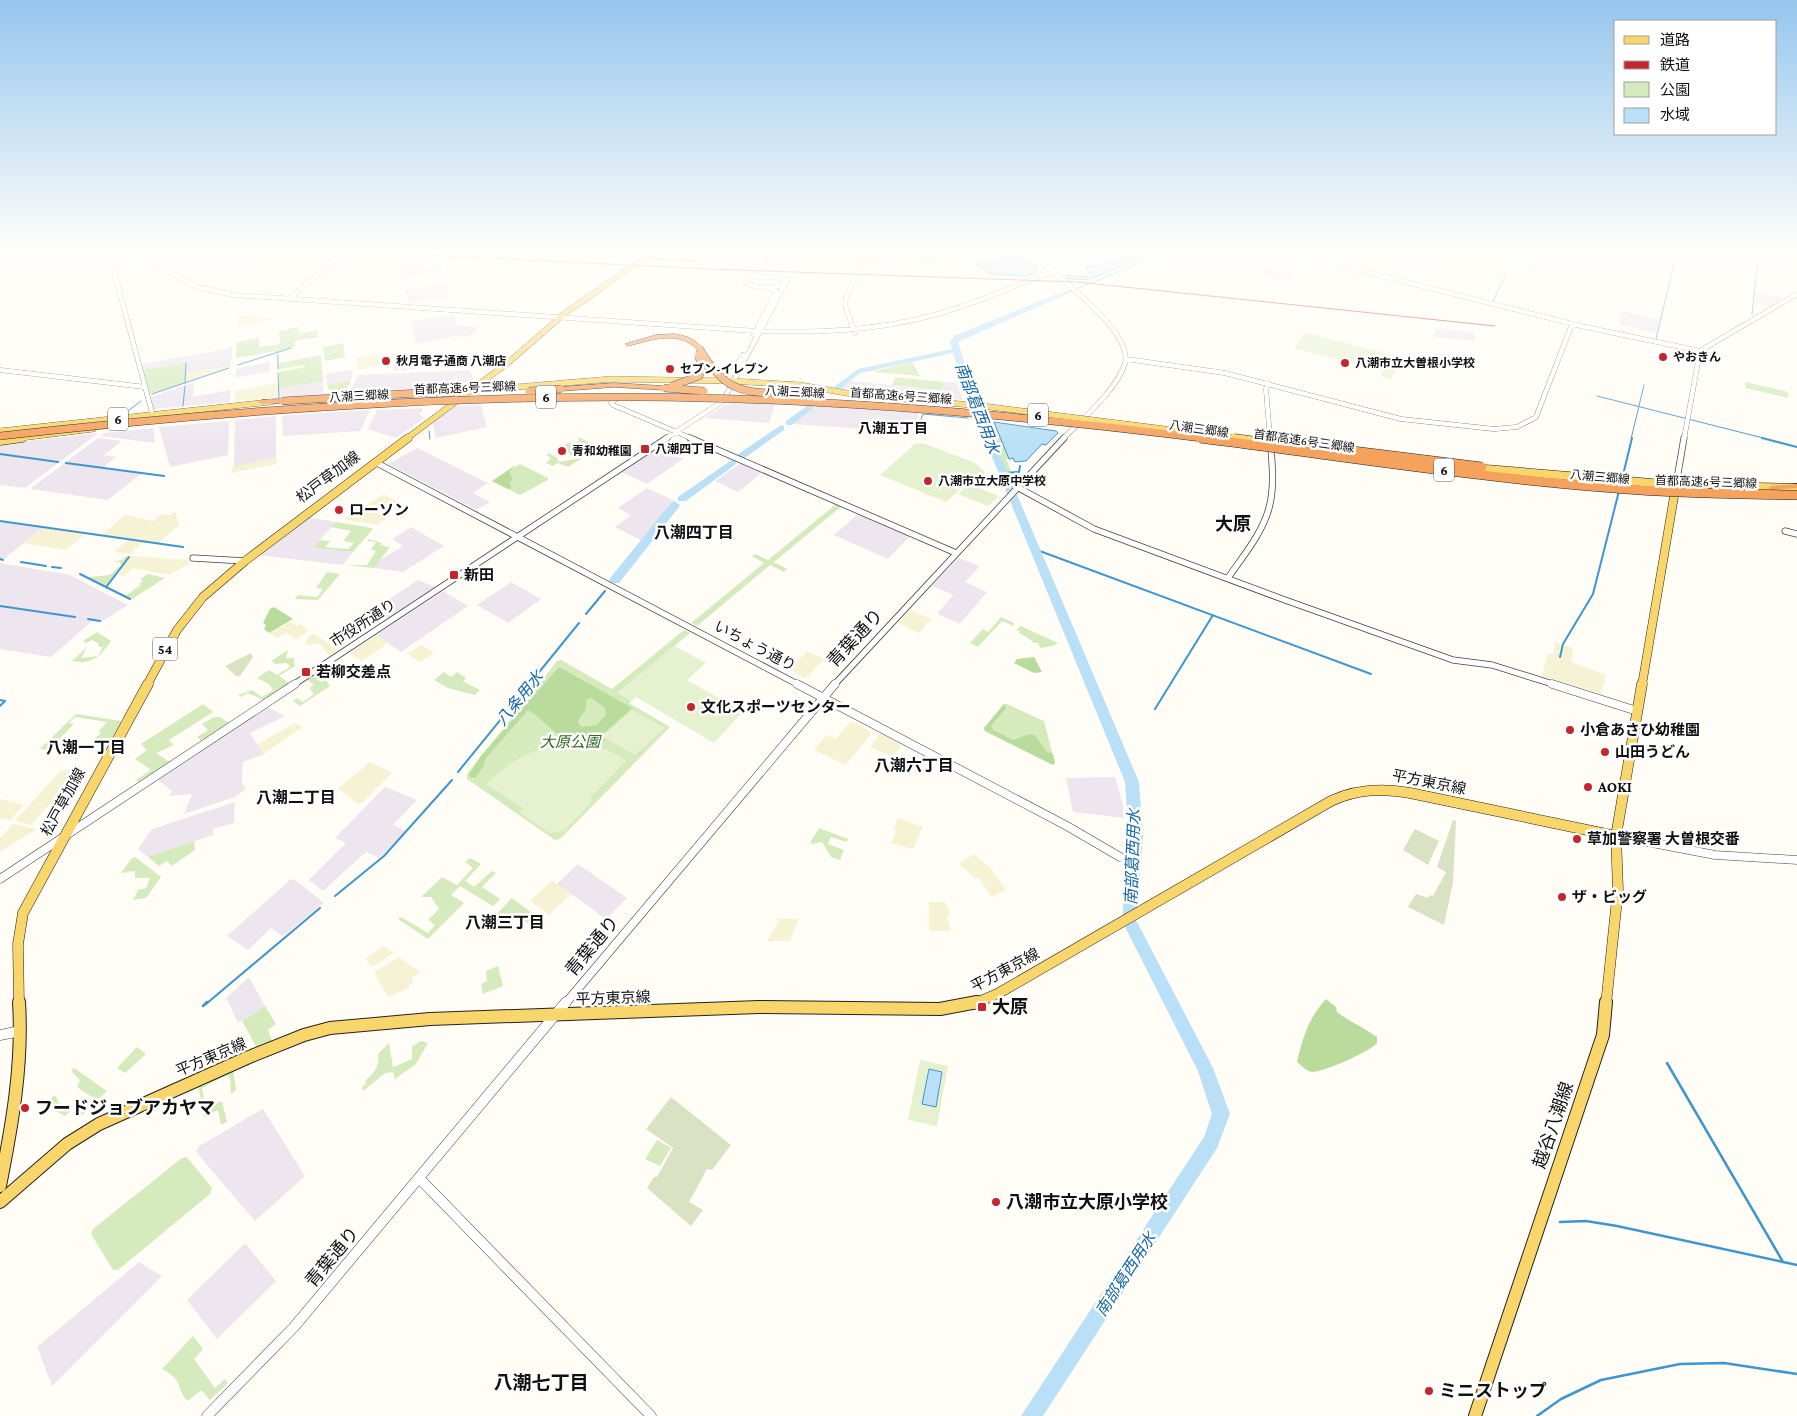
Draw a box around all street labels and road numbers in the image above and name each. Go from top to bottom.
street label: 首都高速6号三郷線 [414,379,516,397]
street label: 八潮三郷線 [765,383,825,401]
street label: 首都高速6号三郷線 [850,385,952,407]
road number: 6 [536,386,556,408]
street label: 八潮三郷線 [329,387,389,405]
road number: 6 [1028,404,1048,426]
road number: 6 [108,408,128,430]
street label: 八潮三郷線 [1168,418,1230,440]
street label: 首都高速6号三郷線 [1252,427,1356,455]
street label: 松戸草加線 [293,448,363,506]
road number: 6 [1434,458,1454,482]
street label: 八潮三郷線 [1569,467,1631,487]
street label: 首都高速6号三郷線 [1655,473,1757,491]
street label: 市役所通り [327,596,399,650]
street label: 青葉通り [823,605,887,671]
street label: いちょう通り [712,618,798,674]
road number: 54 [152,638,178,661]
street label: 松戸草加線 [38,765,88,839]
street label: 平方東京線 [1391,767,1467,797]
street label: 青葉通り [561,912,623,980]
street label: 平方東京線 [968,945,1042,995]
street label: 平方東京線 [575,989,651,1007]
street label: 平方東京線 [173,1035,249,1079]
street label: 越谷八潮線 [1529,1079,1577,1171]
street label: 青葉通り [301,1223,363,1291]

